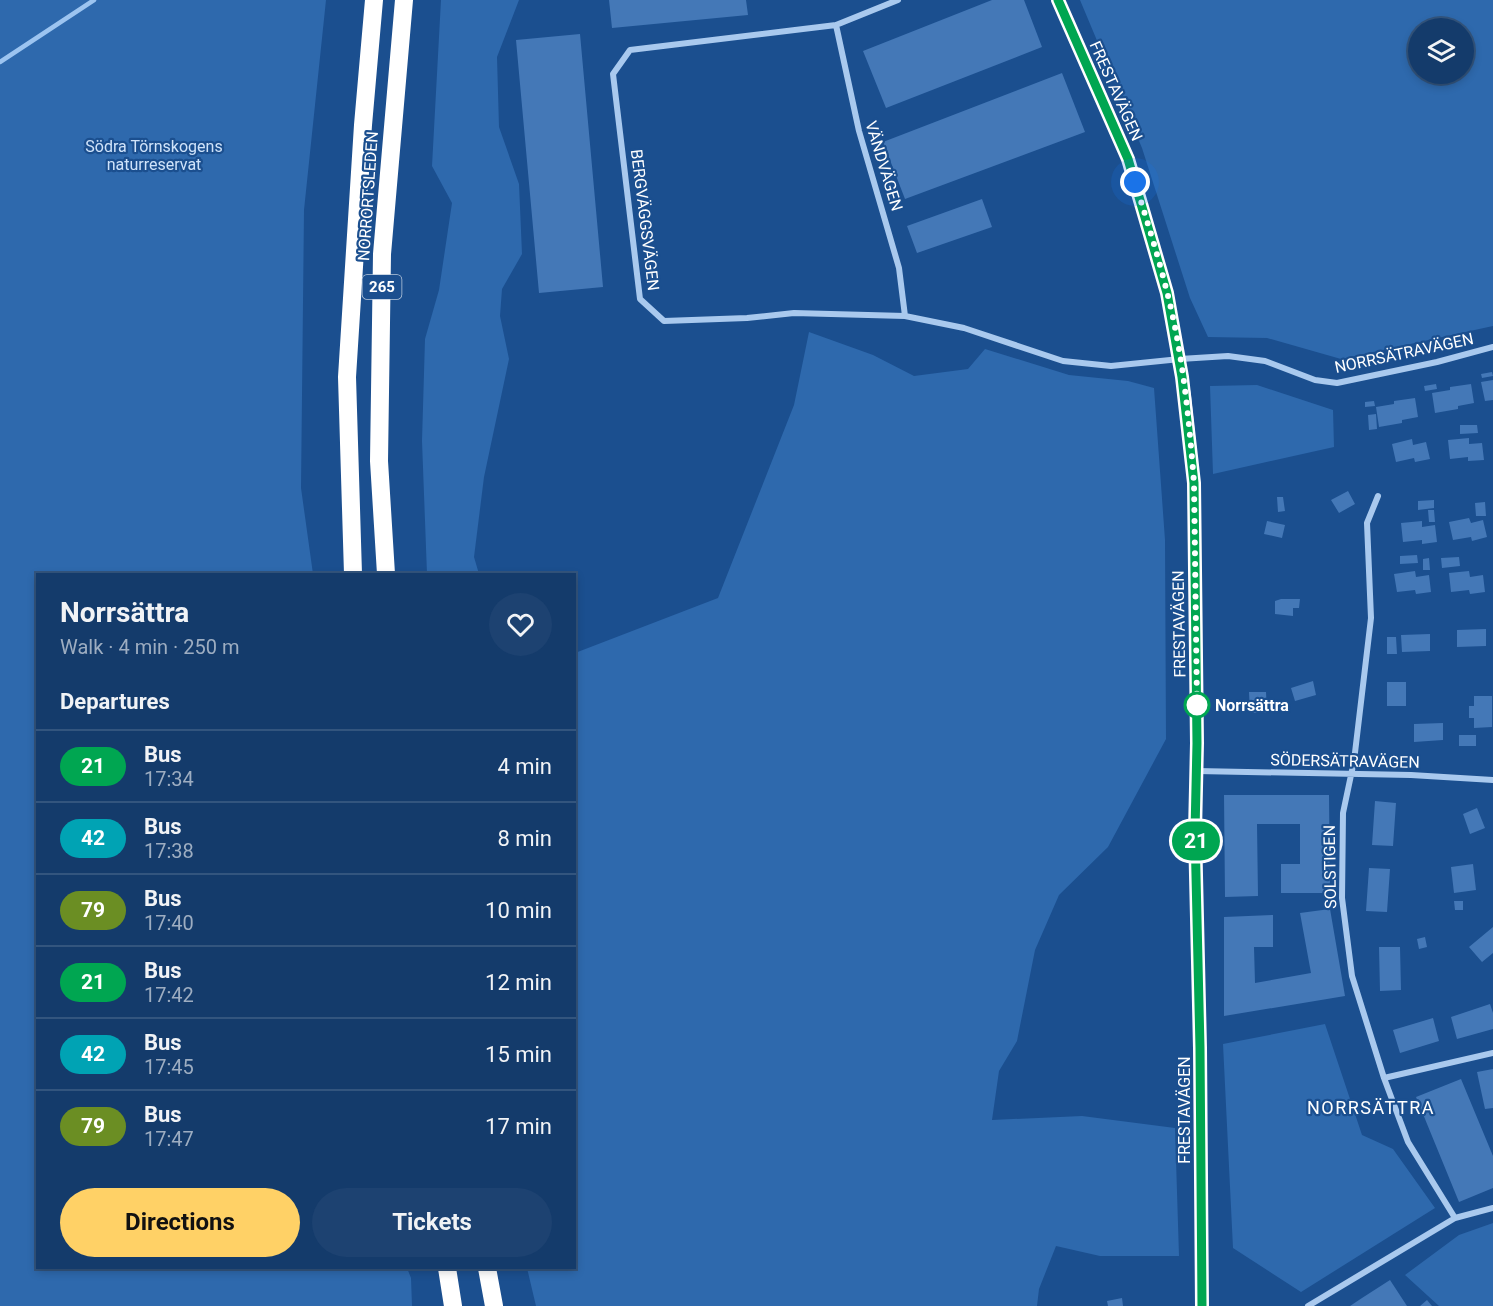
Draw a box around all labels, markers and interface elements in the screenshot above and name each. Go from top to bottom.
map controls [1408,18,1474,84]
button: layers [1408,18,1474,84]
street label: FRESTAVÄGEN [1085,38,1147,144]
street label: VÄNDVÄGEN [861,119,907,213]
street label: NORRORTSLEDEN [354,130,382,262]
park label: Södra Törnskogens naturreservat [85,137,223,174]
street label: BERGVÄGGSVÄGEN [627,148,663,292]
your location [1120,167,1150,197]
road number: 265 [362,275,401,299]
street label: NORRSÄTRAVÄGEN [1333,329,1475,377]
street label: FRESTAVÄGEN [1169,570,1189,678]
button: heart [489,593,552,656]
text: Norrsättra [60,596,189,629]
text: Walk · 4 min · 250 m [60,635,239,659]
text: Departures [60,689,170,714]
marker: Norrsättra [1184,692,1210,718]
place label: Norrsättra [1215,696,1289,715]
text: Bus [144,742,182,767]
street label: SÖDERSÄTRAVÄGEN [1270,750,1420,772]
text: 21 [81,754,105,778]
text: 4 min [497,754,552,779]
text: 17:34 [144,767,194,791]
text: Bus [144,814,182,839]
line badge: 21 [1169,822,1223,860]
street label: SOLSTIGEN [1320,825,1340,909]
text: 42 [81,826,105,850]
text: 8 min [497,826,552,851]
text: 21 [1184,829,1208,853]
text: 17:38 [144,839,194,863]
text: Bus [144,886,182,911]
text: 79 [81,898,105,922]
text: 10 min [485,898,552,923]
text: 17:40 [144,911,194,935]
text: Bus [144,958,182,983]
text: 21 [81,970,105,994]
text: 12 min [485,970,552,995]
text: 17:42 [144,983,194,1007]
text: Bus [144,1030,182,1055]
text: 42 [81,1042,105,1066]
text: 15 min [485,1042,552,1067]
text: 17:45 [144,1055,194,1079]
street label: FRESTAVÄGEN [1175,1056,1194,1164]
district label: NORRSÄTTRA [1307,1097,1435,1118]
text: Bus [144,1102,182,1127]
text: 79 [81,1114,105,1138]
text: 17 min [485,1114,552,1139]
text: 17:47 [144,1127,194,1151]
button: Directions [60,1188,300,1257]
button: Tickets [312,1188,552,1257]

